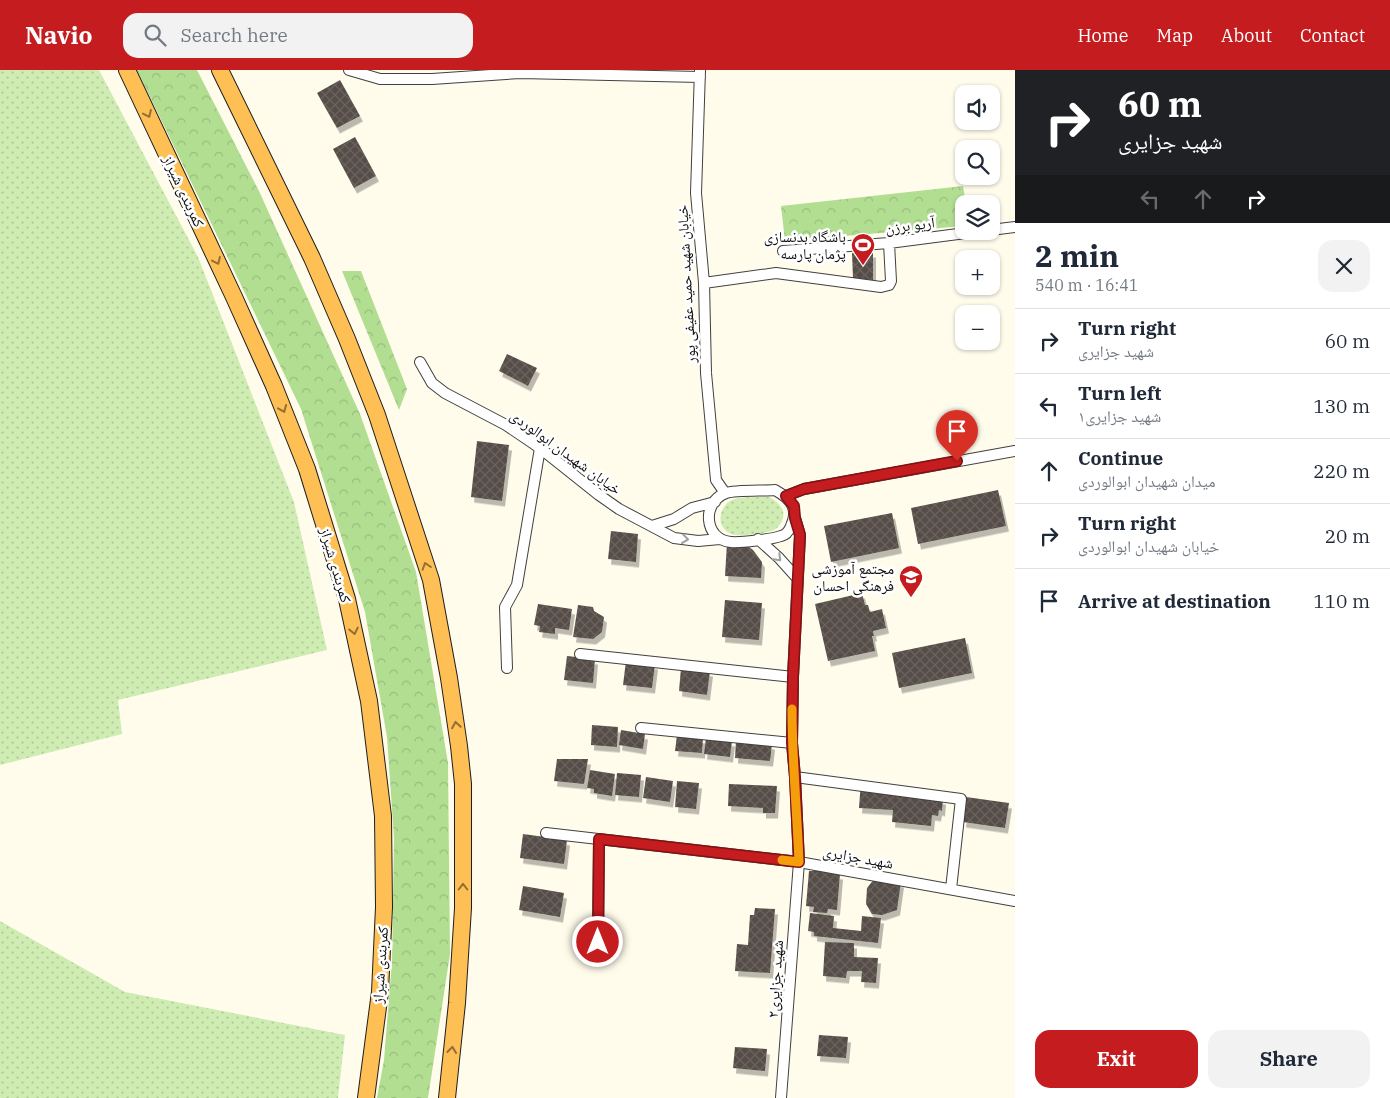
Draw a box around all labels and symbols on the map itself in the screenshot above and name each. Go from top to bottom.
one-way arrow [142,109,152,118]
street label: کمربندی شیراز [158,151,209,231]
street label: خیابان شهید حمید عفیفی پور [672,204,701,365]
street label: آریو برزن [884,212,937,238]
place label: باشگاه بدنسازی پژمان پارسه [764,227,846,264]
sports icon: باشگاه بدنسازی پژمان پارسه [850,232,876,266]
one-way arrow [211,256,222,265]
one-way arrow [277,405,287,413]
street label: خیابان شهیدان ابوالوردی [506,405,626,500]
pin [936,410,978,461]
street label: کمربندی شیراز [315,524,356,605]
one-way arrow [681,533,689,544]
one-way arrow [773,552,782,561]
place label: مجتمع آموزشی فرهنگی احسان [812,559,894,596]
one-way arrow [422,562,432,570]
school or university icon: مجتمع آموزشی فرهنگی احسان [898,564,924,598]
one-way arrow [348,626,359,635]
one-way arrow [451,721,462,729]
street label: شهید جزایری [821,841,895,874]
one-way arrow [458,883,468,891]
position arrow [571,915,623,967]
street label: کمربندی شیراز [368,926,393,1005]
street label: شهید جزایری۲ [763,939,788,1019]
one-way arrow [446,1045,457,1053]

